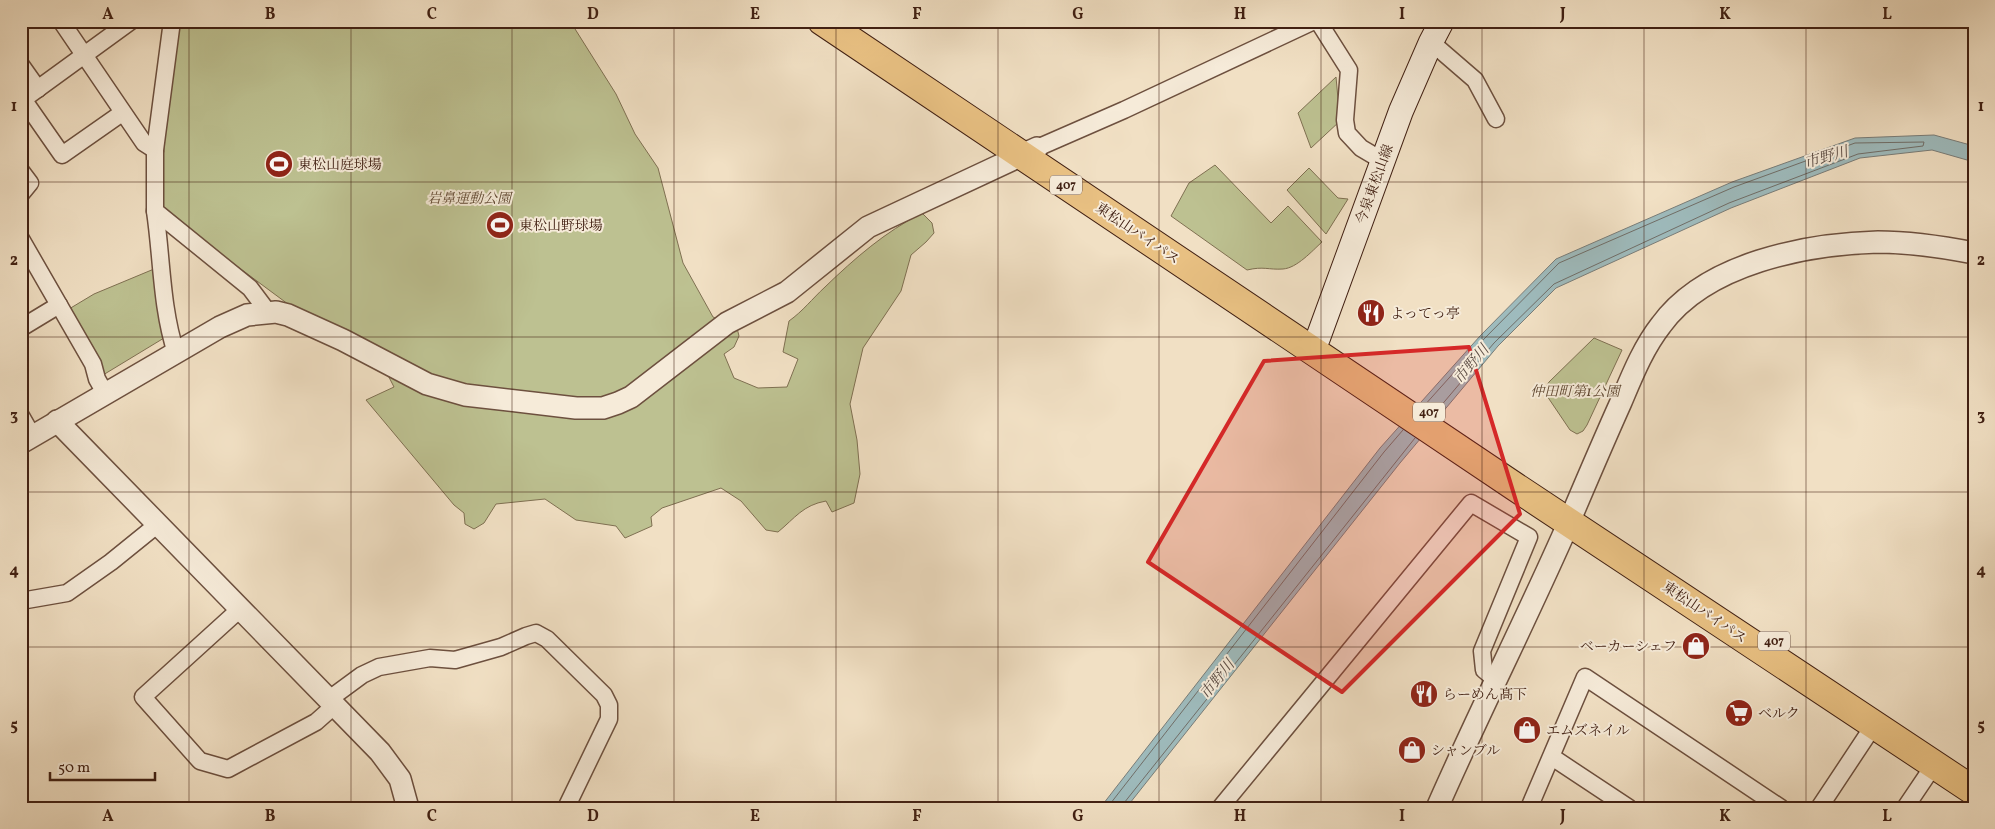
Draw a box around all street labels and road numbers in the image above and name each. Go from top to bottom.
street label: 今泉東松山線 [1352,142,1399,227]
road number: 407 [1050,176,1082,194]
street label: 東松山バイパス [1091,199,1183,269]
road number: 407 [1413,402,1445,422]
street label: 東松山バイパス [1658,578,1750,648]
road number: 407 [1758,631,1790,650]

